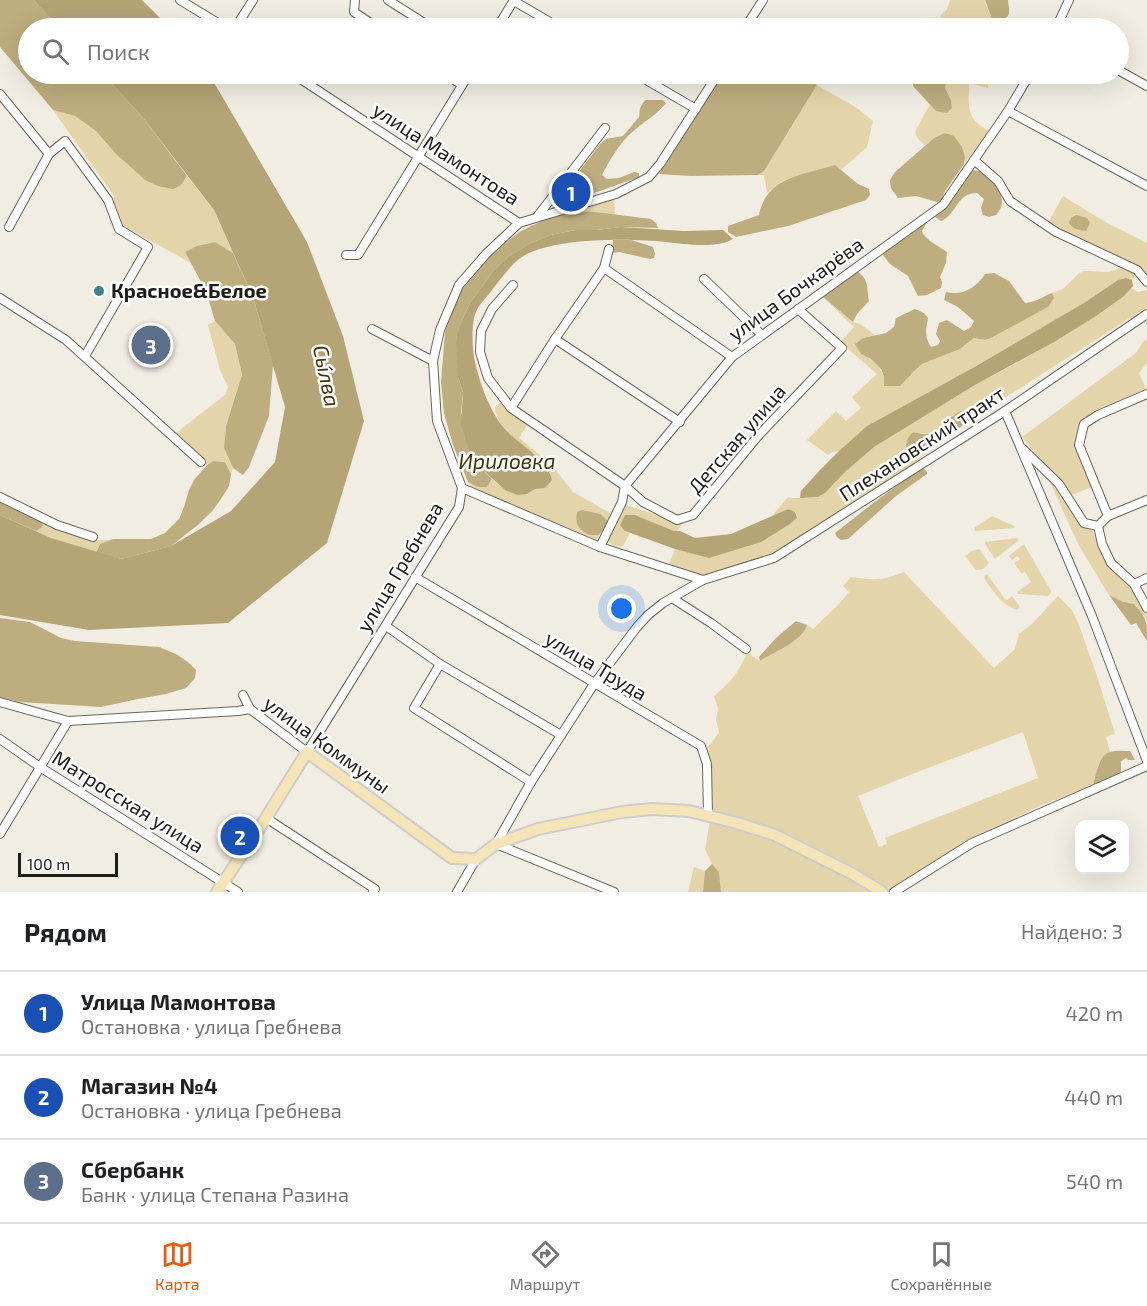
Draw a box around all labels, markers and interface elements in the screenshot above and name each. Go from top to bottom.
search box [18,18,1129,84]
icon: search [39,35,72,68]
text: Поиск [87,38,150,64]
street label: улица Мамонтова [368,97,524,210]
pin: 1 [552,170,590,214]
street label: улица Бочкарёва [723,231,868,346]
place label: Красное&Белое [111,278,267,302]
marker: Красное&Белое [92,284,106,298]
pin: 3 [132,322,170,368]
water label: Сы́лва [309,343,346,409]
street label: Детская улица [682,379,791,498]
street label: Плехановский тракт [834,381,1009,506]
water label: Ириловка [459,448,555,473]
street label: улица Гребнева [351,497,448,636]
your location [607,594,636,623]
street label: улица Труда [541,625,652,706]
street label: улица Коммуны [259,690,395,799]
street label: Матросская улица [48,745,209,858]
pin: 2 [220,814,260,858]
map controls [1075,820,1129,874]
button: layers [1075,820,1129,874]
scale bar [18,850,118,878]
text: 100 m [27,854,70,873]
text: Рядом [24,916,107,947]
text: Найдено: 3 [1021,919,1123,943]
text: Улица Мамонтова [81,988,276,1014]
text: 1 [39,1001,48,1025]
text: 420 m [1065,1001,1123,1025]
text: Остановка · улица Гребнева [81,1014,342,1038]
text: Магазин №4 [81,1072,218,1098]
text: 2 [38,1085,49,1109]
text: 440 m [1064,1085,1123,1109]
text: Остановка · улица Гребнева [81,1098,342,1122]
text: Сбербанк [81,1156,184,1182]
text: 3 [38,1169,49,1193]
text: 540 m [1066,1169,1123,1193]
text: Банк · улица Степана Разина [81,1182,349,1206]
tab: Карта [155,1238,200,1293]
tab: Маршрут [510,1238,580,1293]
tab: Сохранённые [891,1238,992,1293]

